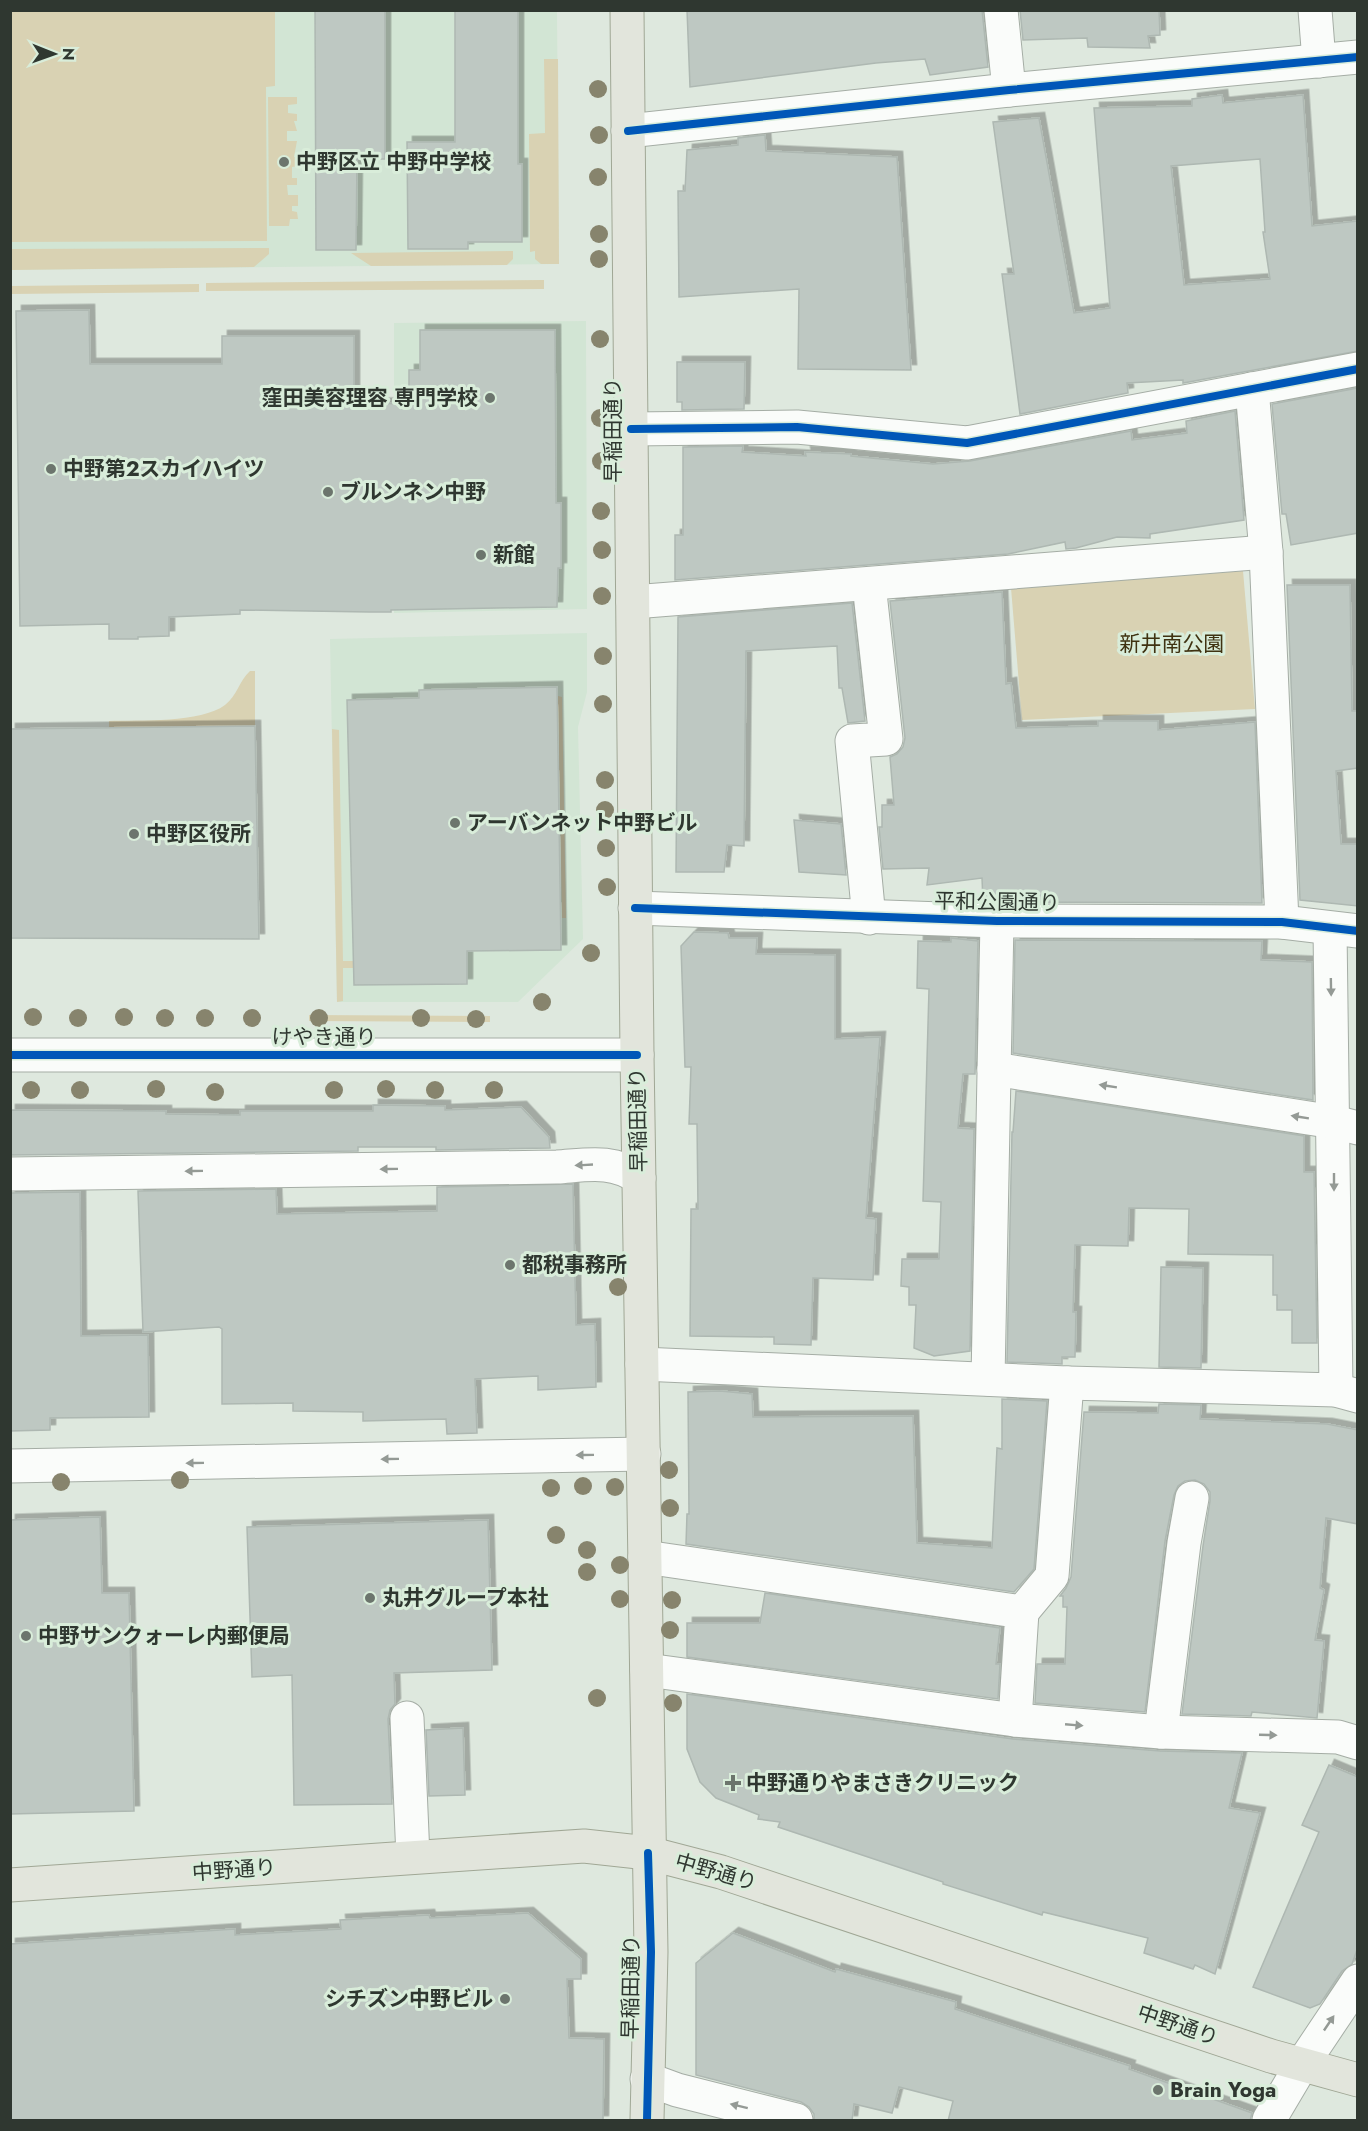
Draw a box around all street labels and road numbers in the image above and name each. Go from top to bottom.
street label: 早稲田通り [598,378,628,483]
street label: 平和公園通り [934,886,1060,918]
street label: けやき通り [272,1022,377,1052]
street label: 早稲田通り [622,1067,654,1173]
street label: 中野通り [671,1846,761,1898]
street label: 中野通り [191,1852,277,1888]
street label: 早稲田通り [615,1934,647,2040]
street label: 中野通り [1133,1997,1223,2053]

